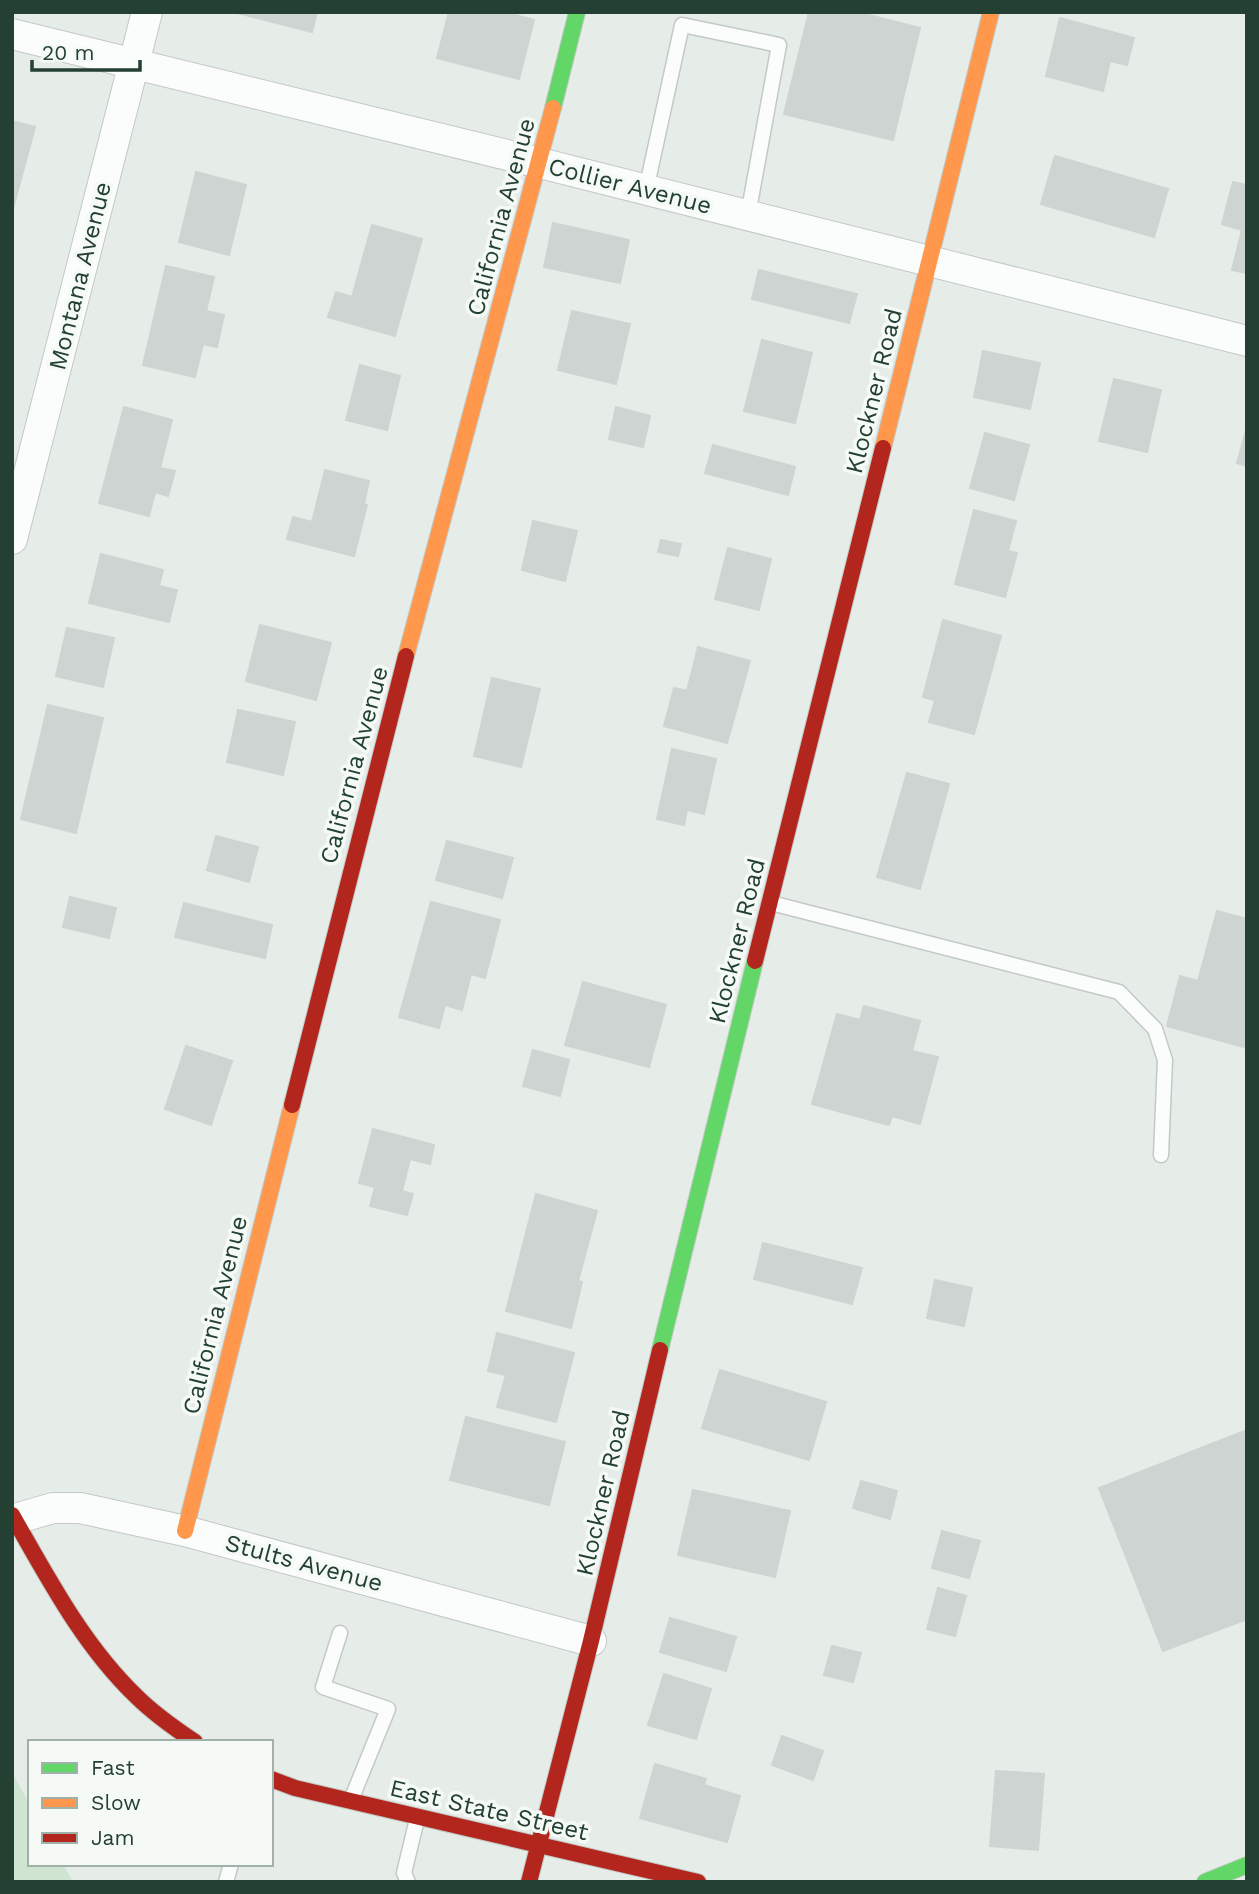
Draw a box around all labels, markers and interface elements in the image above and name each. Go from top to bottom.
scale bar [32,28,140,72]
text: 20 m [42,40,94,65]
street label: California Avenue [461,115,541,319]
street label: Collier Avenue [546,152,714,220]
street label: Montana Avenue [43,179,117,373]
street label: Klockner Road [840,306,908,476]
street label: California Avenue [314,663,394,867]
street label: Klockner Road [703,856,771,1026]
street label: California Avenue [177,1213,253,1417]
street label: Klockner Road [570,1407,636,1579]
street label: Stults Avenue [222,1529,386,1597]
legend [28,1740,273,1866]
text: Fast [91,1755,135,1780]
street label: East State Street [387,1774,591,1846]
text: Slow [91,1790,141,1815]
text: Jam [91,1825,134,1850]

